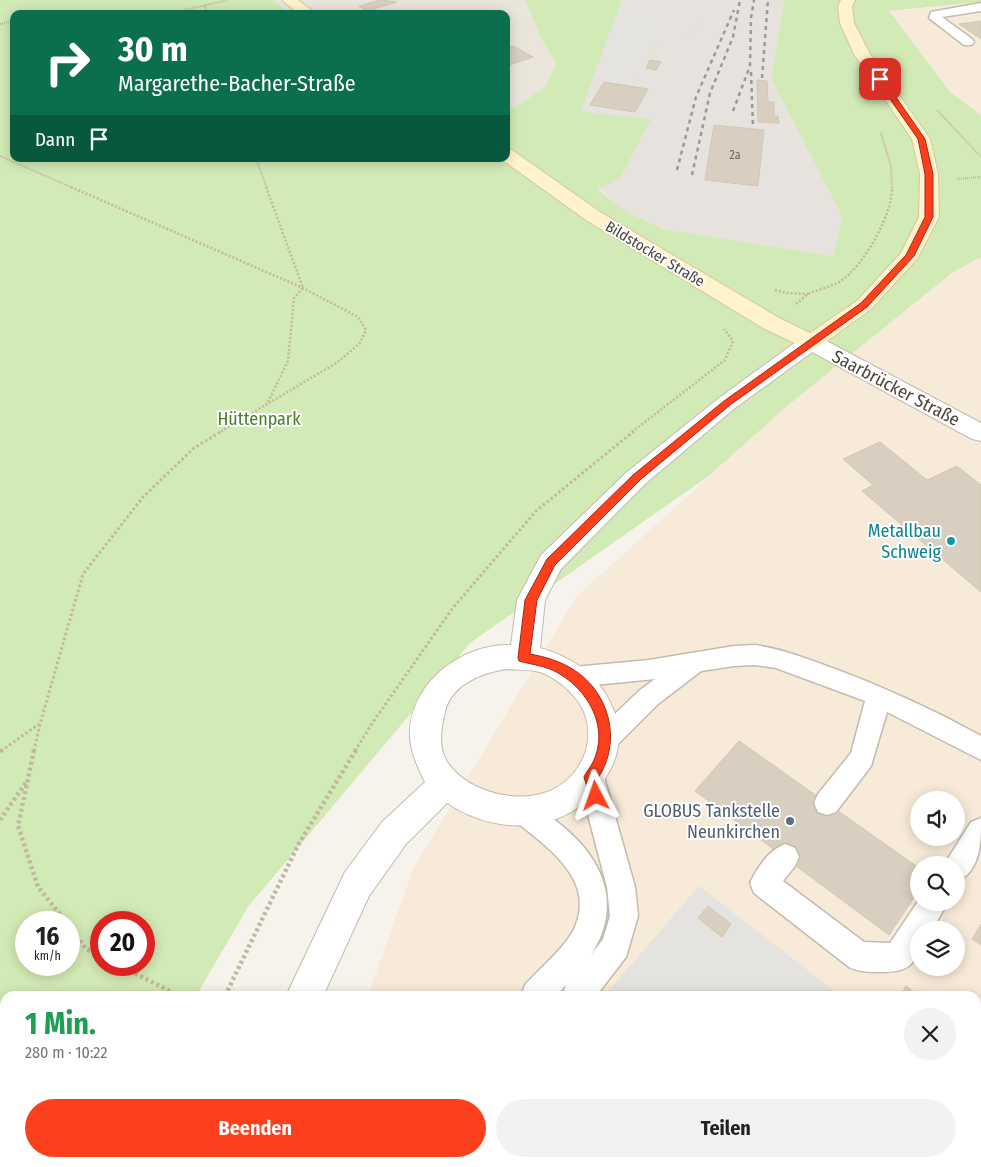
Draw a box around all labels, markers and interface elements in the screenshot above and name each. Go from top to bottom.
text: 30 m [118,28,188,70]
icon: right [35,30,100,95]
pin [859,58,901,100]
icon: arrive [866,65,894,93]
text: Margarethe-Bacher-Straße [118,70,356,97]
icon: arrive [85,125,113,153]
text: Dann [35,128,75,151]
house number: 2a [729,148,741,162]
street label: Bildstocker Straße [602,217,708,291]
street label: Saarbrücker Straße [828,345,964,431]
park label: Hüttenpark [217,408,301,430]
place label: Metallbau Schweig [868,520,942,563]
marker: Metallbau Schweig [945,535,957,547]
position arrow [569,769,621,821]
map controls [910,791,965,976]
button: sound [910,791,965,846]
place label: GLOBUS Tankstelle Neunkirchen [643,800,780,843]
marker: GLOBUS Tankstelle Neunkirchen [784,815,796,827]
button: search [910,856,965,911]
speed limit sign: 20 [90,911,155,976]
button: layers [910,921,965,976]
text: 16 [36,922,59,952]
text: km/h [34,949,61,963]
text: 1 Min. [25,1006,96,1042]
button: close [904,1008,956,1060]
text: 280 m · 10:22 [25,1043,107,1062]
button: Beenden [25,1099,486,1157]
button: Teilen [496,1099,956,1157]

